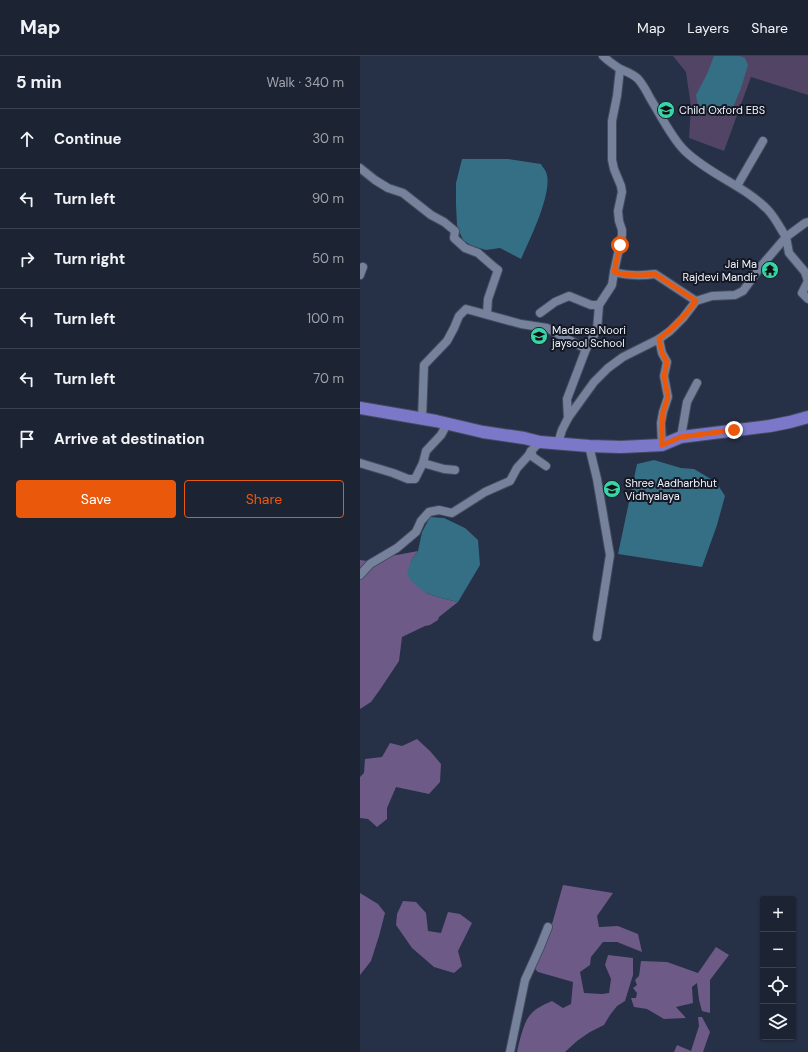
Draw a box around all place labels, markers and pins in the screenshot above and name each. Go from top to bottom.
school or university icon: Child Oxford EBS [656,100,676,120]
place label: Child Oxford EBS [679,103,765,117]
place label: Jai Ma Rajdevi Mandir [683,257,757,284]
temple icon: Jai Ma Rajdevi Mandir [760,260,780,280]
place label: Madarsa Noori jaysool School [551,323,626,350]
school or university icon: Madarsa Noori jaysool School [529,326,549,346]
place label: Shree Aadharbhut Vidhyalaya [625,476,717,503]
school or university icon: Shree Aadharbhut Vidhyalaya [602,479,622,499]

